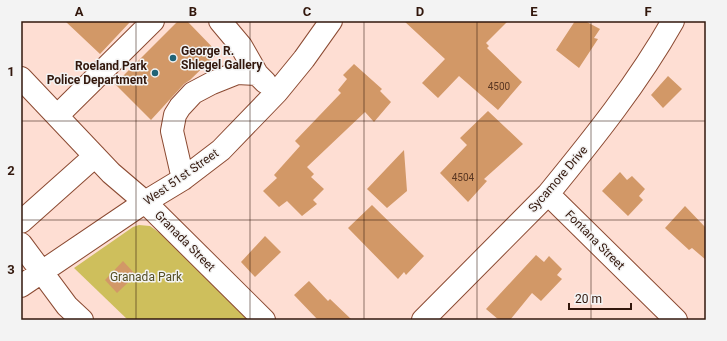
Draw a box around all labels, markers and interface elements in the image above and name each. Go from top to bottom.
text: A [75,4,84,19]
text: B [189,4,197,19]
text: C [303,4,312,19]
text: D [416,4,424,19]
text: E [530,4,538,19]
text: F [644,4,652,19]
place label: George R. Shlegel Gallery [181,44,263,72]
marker: George R. Shlegel Gallery [168,53,178,63]
place label: Roeland Park Police Department [47,59,148,87]
text: 1 [7,64,15,79]
marker: Roeland Park Police Department [150,68,160,78]
house number: 4500 [488,81,511,92]
street label: Sycamore Drive [525,143,591,215]
street label: West 51st Street [141,146,221,208]
text: 2 [7,163,15,178]
house number: 4504 [452,172,475,183]
street label: Fontana Street [562,207,628,273]
street label: Granada Street [152,208,218,274]
text: 3 [7,262,15,277]
park label: Granada Park [110,270,183,284]
scale bar [569,285,631,311]
text: 20 m [575,292,602,306]

